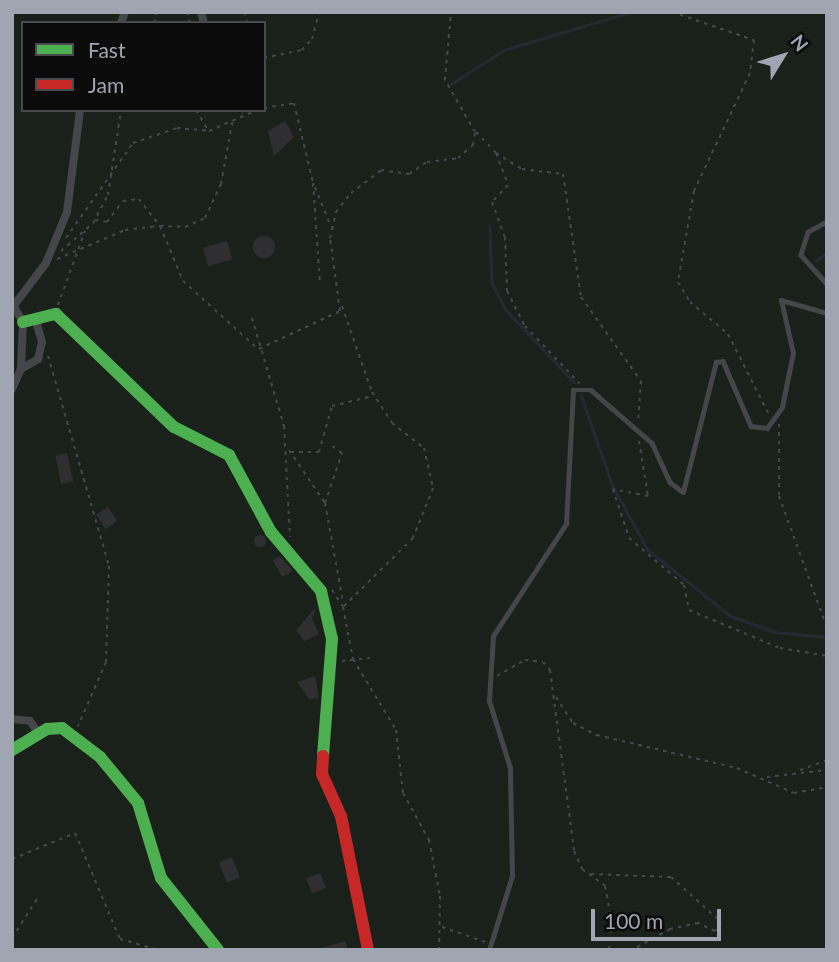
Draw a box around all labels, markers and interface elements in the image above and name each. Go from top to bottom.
legend [21,21,266,112]
north arrow [748,21,818,91]
text: N [786,30,814,56]
text: Fast [88,37,125,62]
text: Jam [88,72,124,97]
scale bar [594,895,724,939]
text: 100 m [604,908,663,933]

